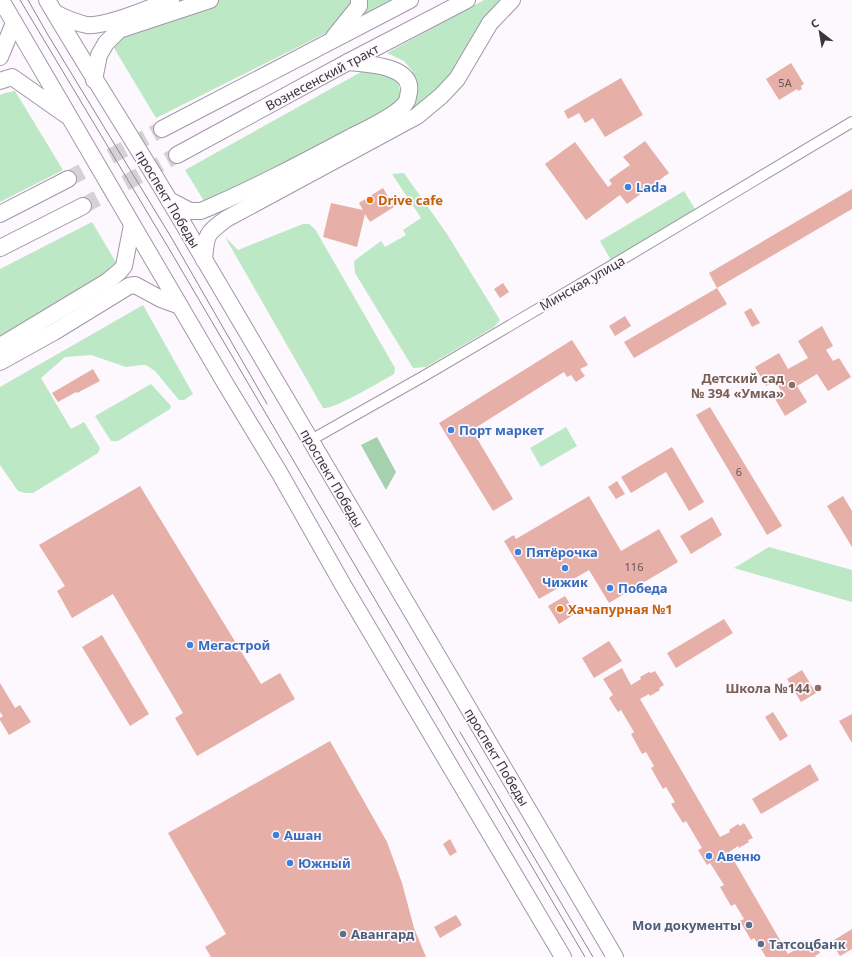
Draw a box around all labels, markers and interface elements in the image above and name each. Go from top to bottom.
north arrow [800,12,840,52]
text: С [808,15,822,31]
street label: Вознесенский тракт [262,39,382,115]
house number: 5А [778,75,793,90]
street label: проспект Победы [132,147,204,251]
place label: Lada [636,178,667,196]
marker: Lada [623,182,633,192]
place label: Drive cafe [378,191,443,209]
marker: Drive cafe [365,195,375,205]
street label: Минская улица [536,251,628,315]
place label: Детский сад № 394 «Умка» [691,369,785,402]
marker: Детский сад № 394 «Умка» [787,380,797,390]
place label: Порт маркет [459,421,544,439]
street label: проспект Победы [296,425,368,531]
marker: Порт маркет [446,425,456,435]
house number: 6 [736,464,742,479]
place label: Пятёрочка [526,543,598,561]
marker: Пятёрочка [513,547,523,557]
house number: 116 [625,559,643,574]
marker: Чижик [560,563,570,573]
place label: Чижик [542,573,588,591]
place label: Победа [618,579,668,597]
marker: Победа [605,583,615,593]
place label: Хачапурная №1 [568,600,673,618]
marker: Хачапурная №1 [555,604,565,614]
place label: Мегастрой [198,636,270,654]
marker: Мегастрой [185,640,195,650]
place label: Школа №144 [725,679,811,697]
marker: Школа №144 [813,683,823,693]
street label: проспект Победы [461,705,533,809]
place label: Ашан [284,826,322,844]
marker: Ашан [271,830,281,840]
place label: Авеню [717,847,761,865]
marker: Авеню [704,851,714,861]
place label: Южный [298,854,351,872]
marker: Южный [285,858,295,868]
place label: Мои документы [632,916,741,934]
marker: Мои документы [744,920,754,930]
place label: Авангард [351,925,415,943]
marker: Авангард [338,929,348,939]
place label: Татсоцбанк [769,935,846,953]
marker: Татсоцбанк [756,939,766,949]

